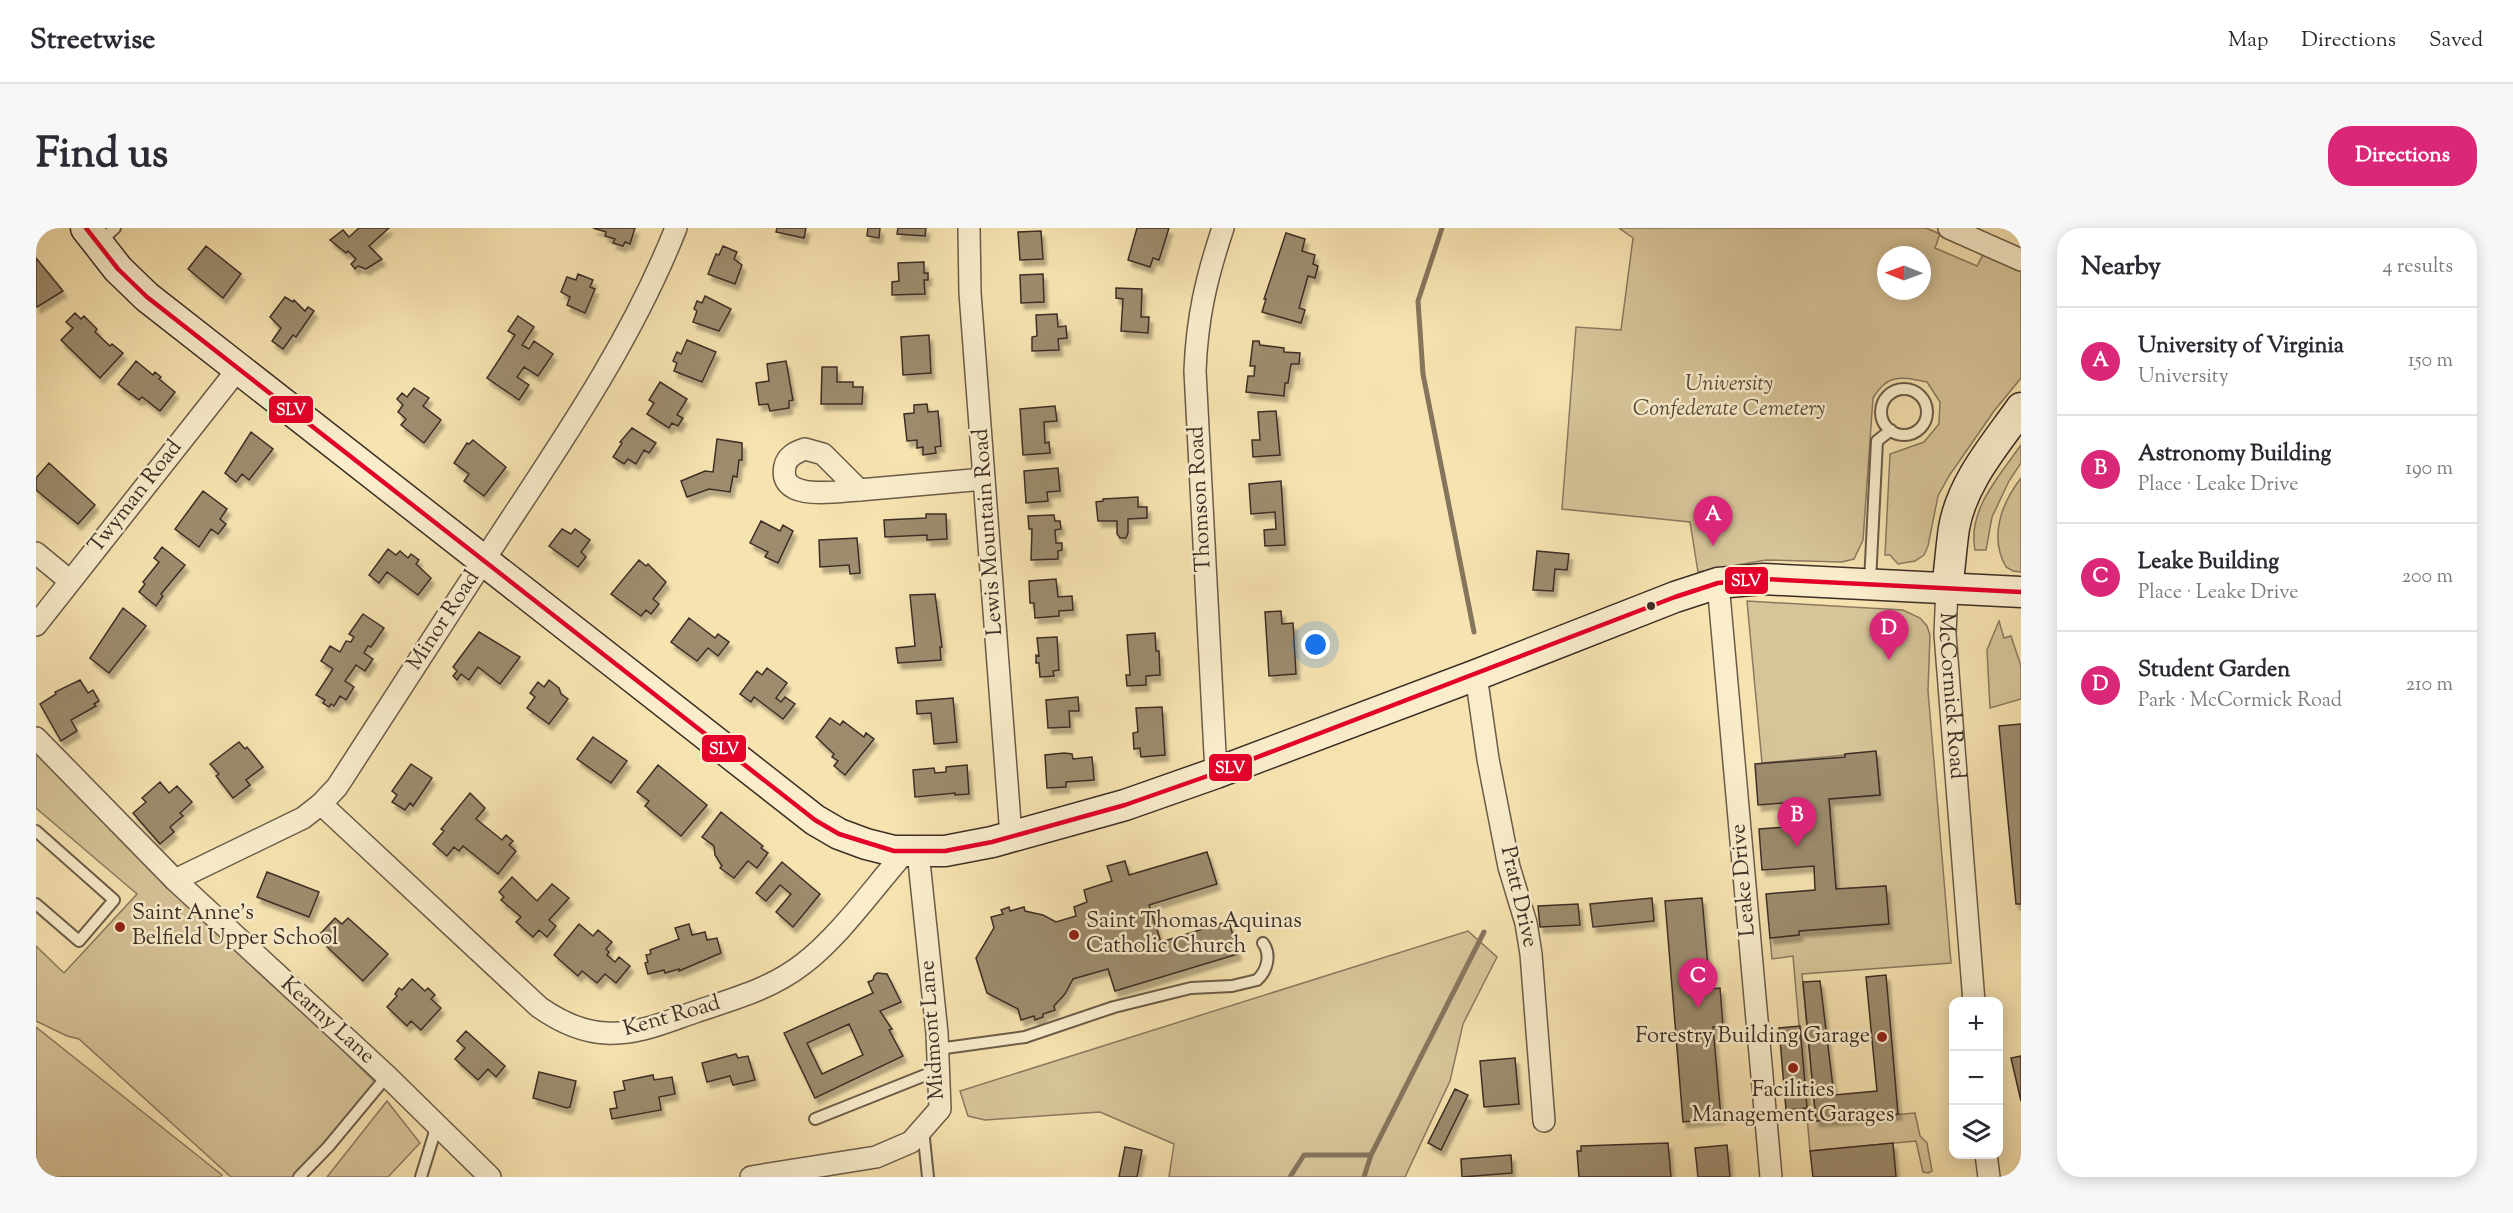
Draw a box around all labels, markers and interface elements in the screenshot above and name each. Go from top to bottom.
text: Streetwise [30,21,155,61]
text: Map [2228,26,2268,56]
text: Directions [2301,26,2396,56]
text: Saved [2429,26,2483,56]
text: Find us [36,126,168,186]
button: Directions [2328,126,2477,186]
north arrow [1877,246,1931,300]
text: Nearby [2081,249,2161,286]
text: 4 results [2382,253,2453,282]
text: University of Virginia [2138,331,2344,363]
text: A [2092,347,2109,376]
text: 150 m [2408,347,2453,376]
text: University [2138,363,2229,392]
park label: University Confederate Cemetery [1633,369,1825,426]
line badge: SLV [268,395,314,424]
text: SLV [276,400,306,423]
street label: Thomson Road [1181,425,1221,573]
street label: Lewis Mountain Road [966,427,1012,637]
street label: Twyman Road [81,433,191,561]
text: Astronomy Building [2138,439,2331,471]
text: B [2094,455,2107,484]
text: 190 m [2405,455,2453,484]
text: Place · Leake Drive [2138,471,2299,500]
pin: A [1694,496,1732,546]
text: Leake Building [2138,547,2279,579]
text: C [2092,563,2109,592]
text: 200 m [2402,563,2453,592]
street label: Minor Road [400,565,488,677]
line badge: SLV [1724,566,1769,595]
text: SLV [1731,571,1761,594]
text: Place · Leake Drive [2138,579,2299,608]
unlabelled marker [1645,600,1657,612]
pin: D [1870,610,1908,660]
street label: McCormick Road [1929,611,1972,781]
your location [1301,630,1330,659]
text: Student Garden [2138,655,2290,687]
text: D [2093,671,2108,700]
text: 210 m [2406,671,2453,700]
text: Park · McCormick Road [2138,687,2342,716]
line badge: SLV [701,734,747,763]
text: SLV [709,739,739,762]
line badge: SLV [1208,753,1253,782]
text: SLV [1215,758,1245,781]
pin: B [1778,798,1816,847]
street label: Leake Drive [1723,822,1765,938]
street label: Pratt Drive [1491,843,1545,951]
place label: Saint Anne's Belfield Upper School [132,898,338,955]
place label: Saint Thomas Aquinas Catholic Church [1086,906,1302,963]
marker: Saint Anne's Belfield Upper School [113,920,127,934]
marker: Saint Thomas Aquinas Catholic Church [1067,928,1081,942]
pin: C [1678,958,1718,1008]
street label: Midmont Lane [912,959,954,1101]
street label: Kearny Lane [273,970,381,1072]
street label: Kent Road [620,988,724,1046]
map controls [1949,997,2003,1159]
button: + [1949,997,2003,1051]
place label: Forestry Building Garage [1635,1021,1870,1053]
marker: Forestry Building Garage [1875,1030,1889,1044]
button: − [1949,1051,2003,1105]
marker: Facilities Management Garages [1786,1061,1800,1075]
place label: Facilities Management Garages [1692,1075,1894,1132]
button: layers [1949,1105,2003,1159]

